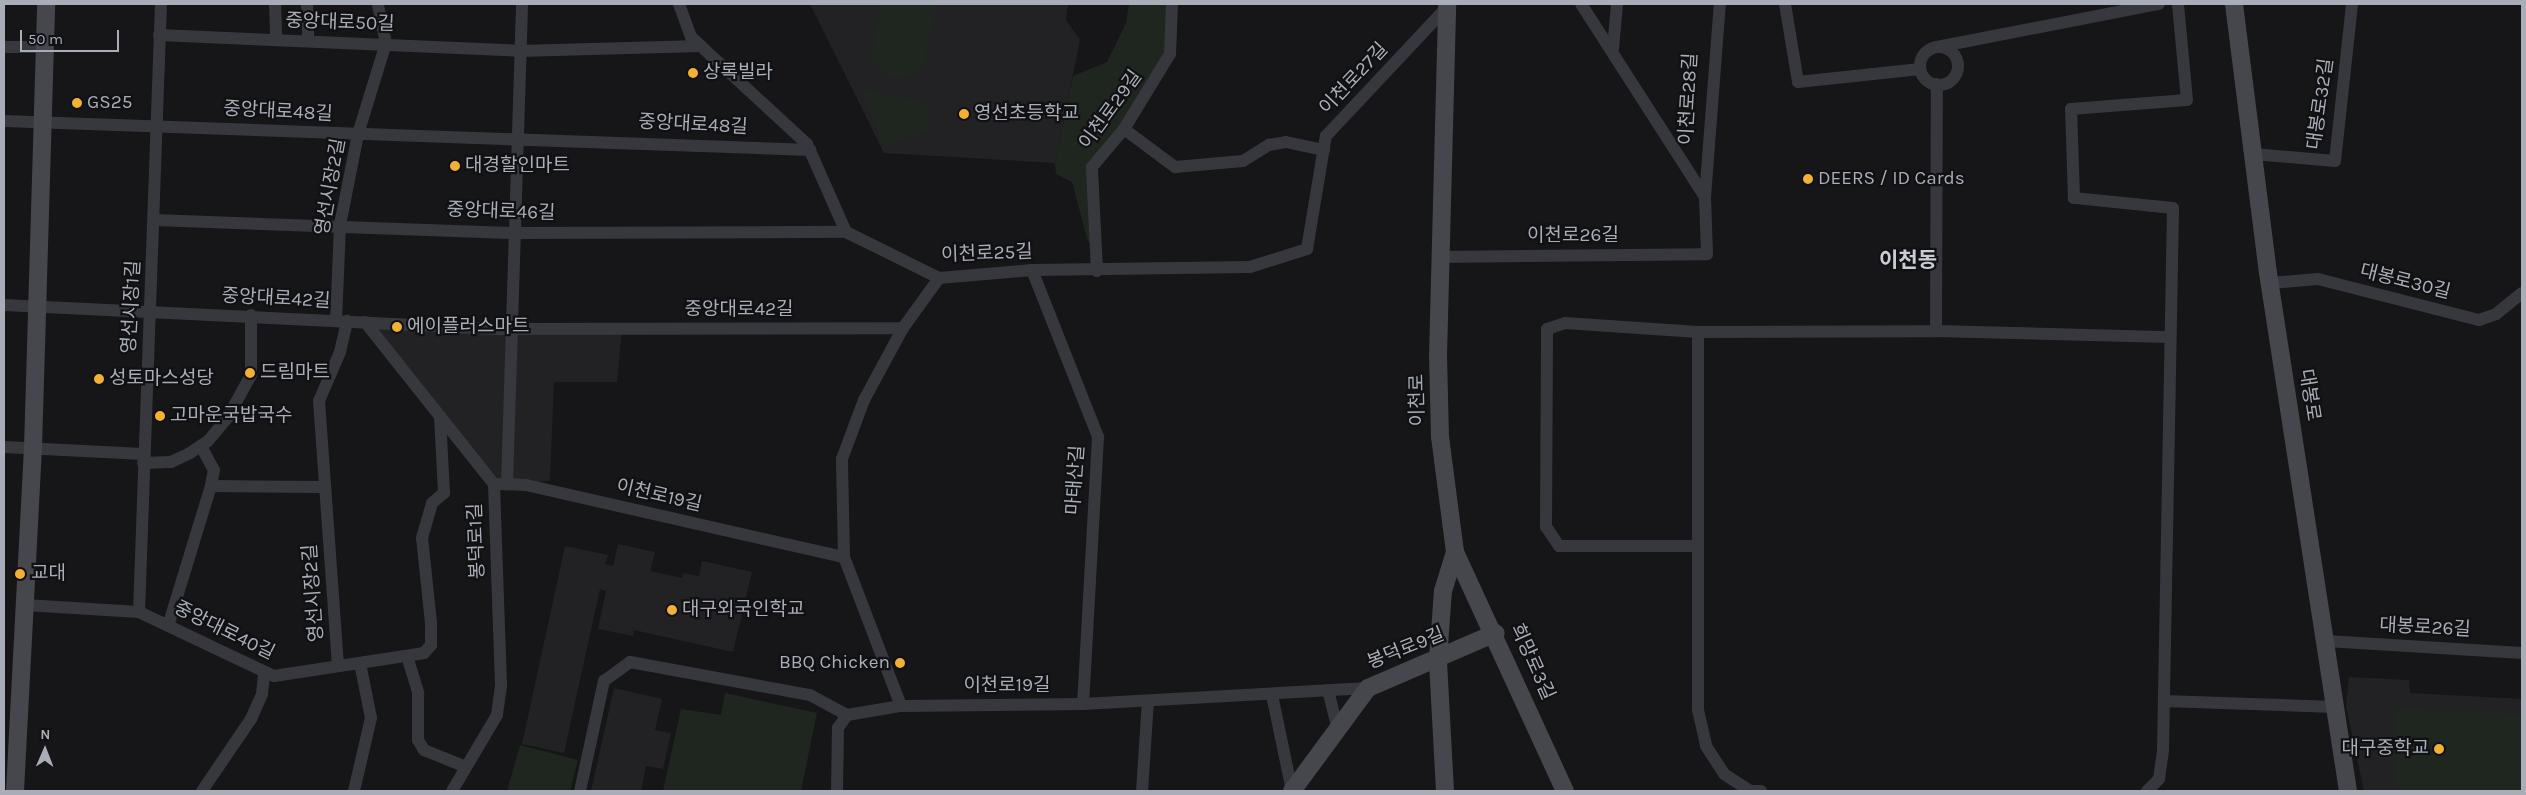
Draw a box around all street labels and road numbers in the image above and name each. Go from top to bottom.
street label: 중앙대로50길 [285,10,395,36]
street label: 이천로27길 [1315,38,1393,120]
street label: 이천로28길 [1675,52,1703,146]
street label: 대봉로32길 [2303,57,2339,151]
street label: 이천로29길 [1075,66,1147,154]
street label: 중앙대로48길 [223,98,333,126]
street label: 중앙대로48길 [638,111,748,139]
street label: 영선시장2길 [311,137,351,237]
street label: 중앙대로46길 [446,199,556,225]
street label: 이천로26길 [1527,225,1619,247]
street label: 이천로25길 [941,241,1033,267]
street label: 영선시장1길 [118,260,146,354]
street label: 대봉로30길 [2357,260,2453,304]
street label: 중앙대로42길 [221,285,331,313]
street label: 중앙대로42길 [684,299,794,321]
street label: 대봉로 [2294,367,2324,423]
street label: 이천로 [1406,374,1430,426]
street label: 마태산길 [1062,444,1090,516]
street label: 이천로19길 [614,475,704,517]
street label: 봉덕로1길 [464,503,490,579]
street label: 영선시장2길 [299,543,329,643]
street label: 중앙대로40길 [170,597,278,665]
street label: 대봉로26길 [2379,614,2471,642]
street label: 희망로3길 [1505,620,1559,704]
street label: 봉덕로9길 [1364,623,1448,675]
street label: 이천로19길 [963,675,1051,697]

